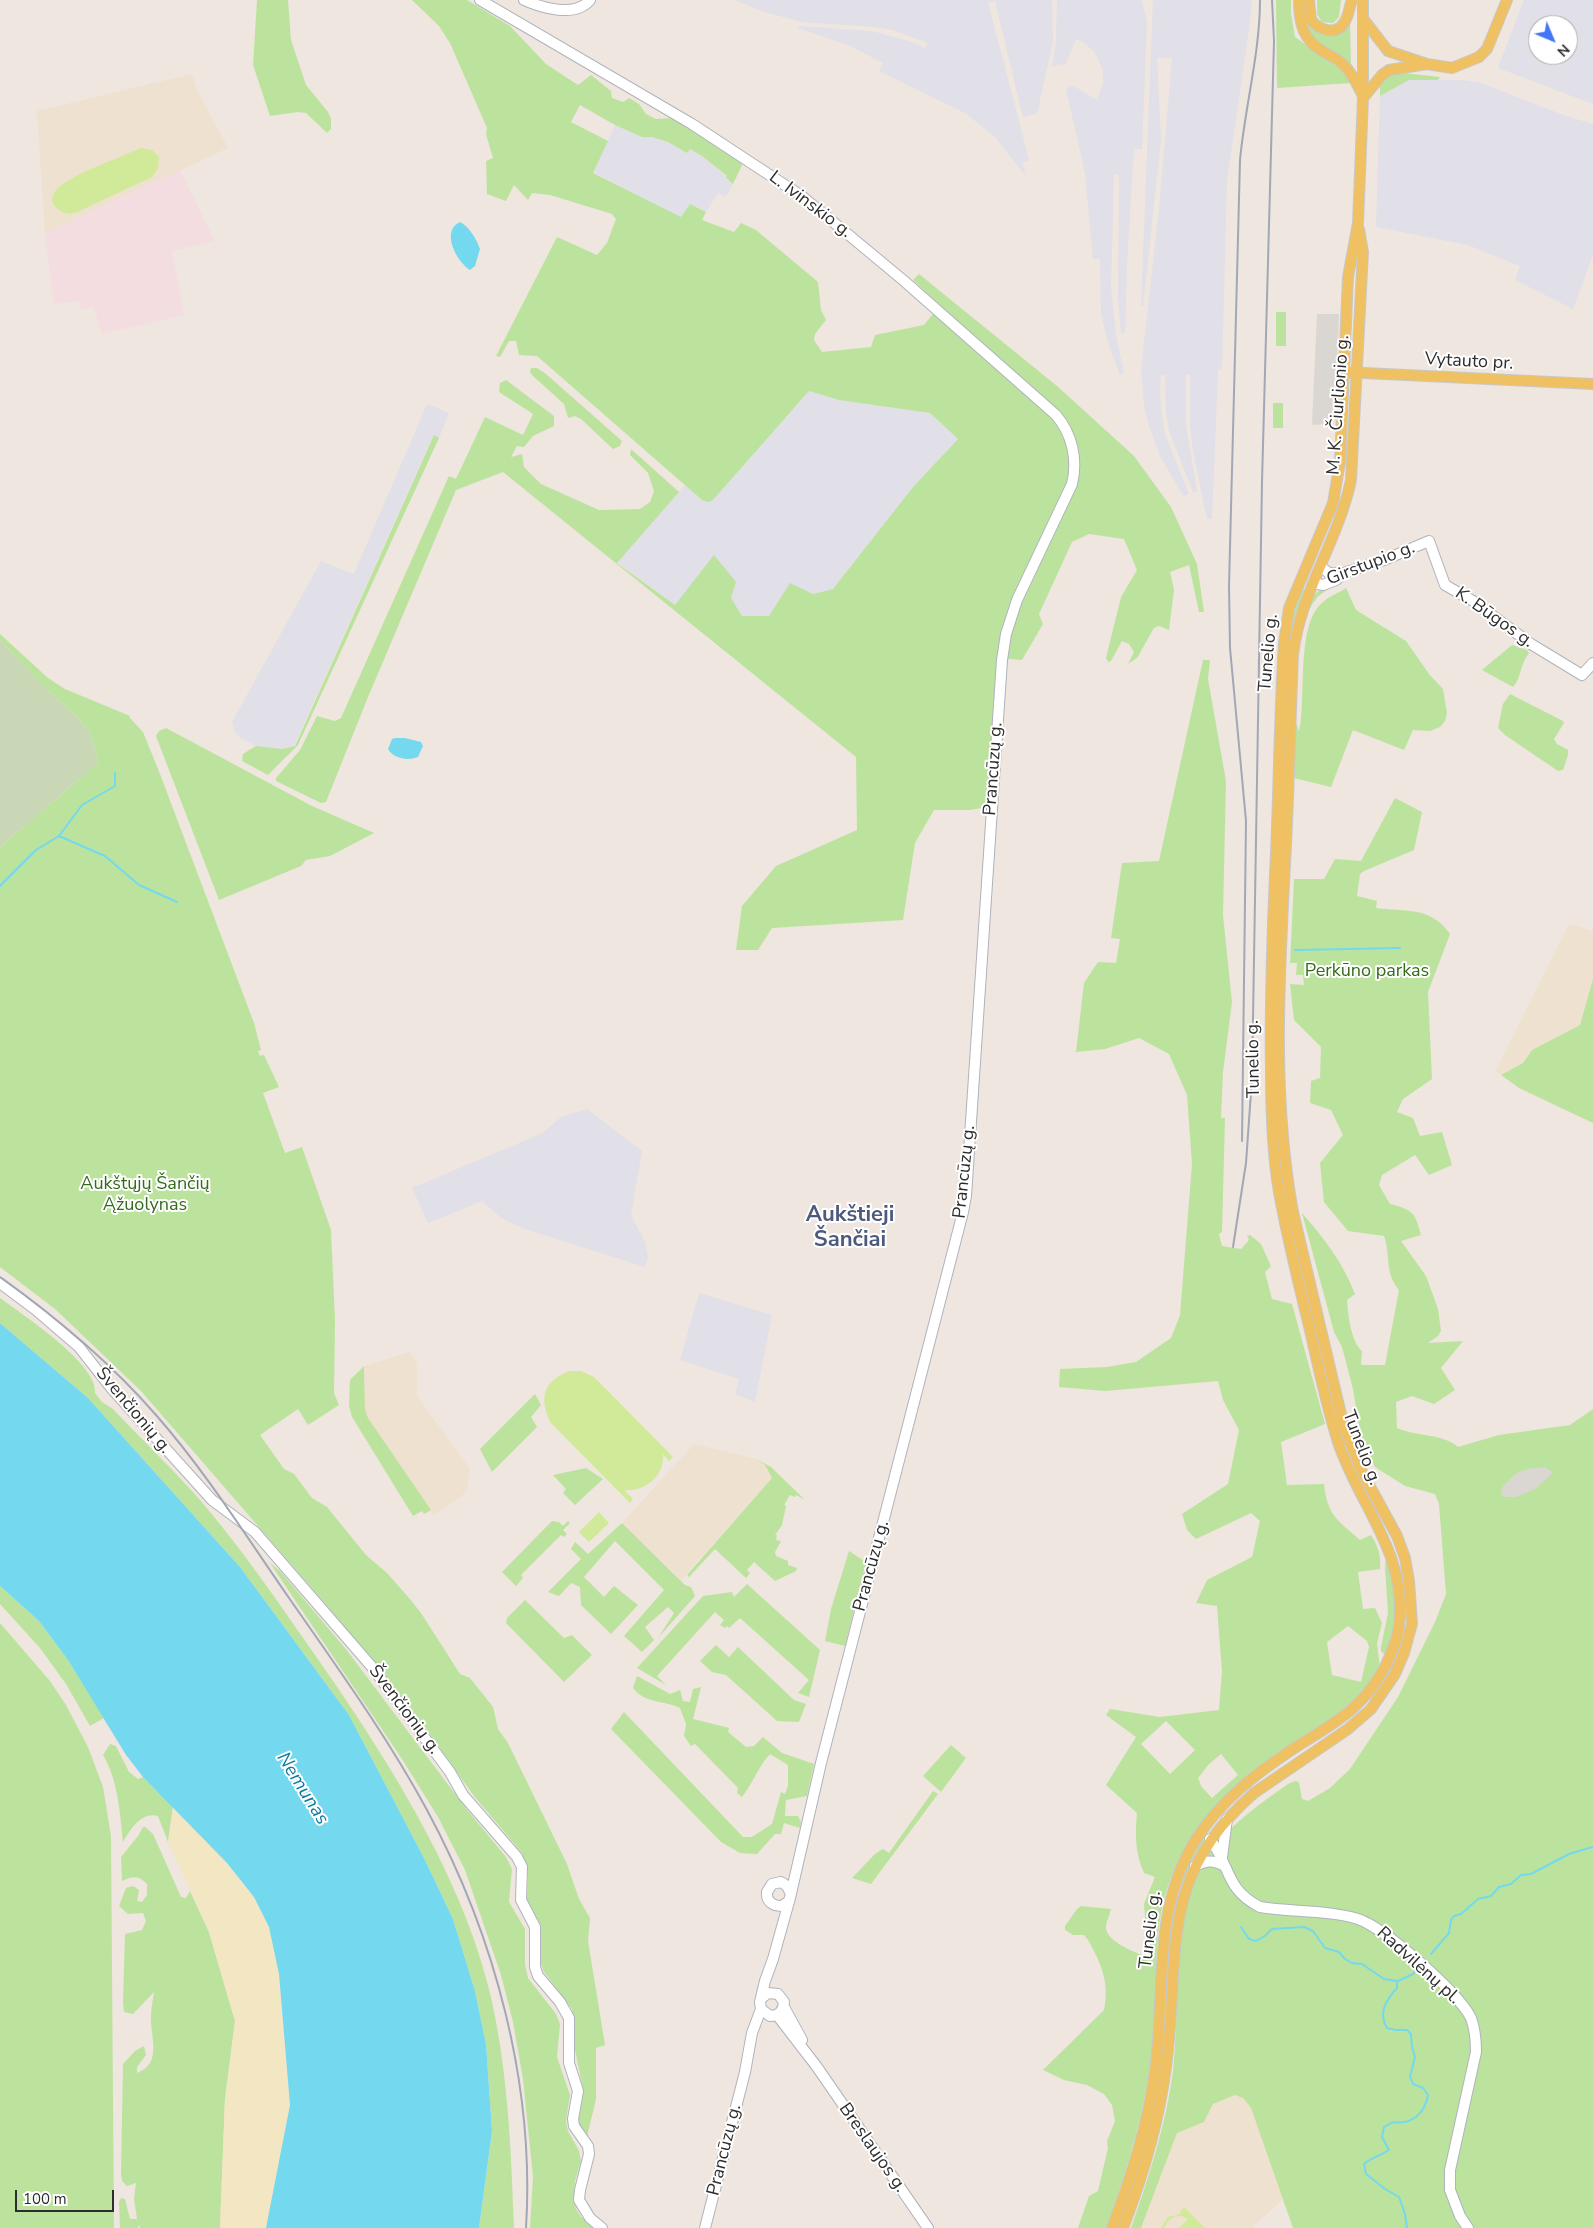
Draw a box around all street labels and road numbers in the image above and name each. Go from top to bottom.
street label: L. Ivinskio g. [764,167,856,243]
street label: M. K. Čiurlionio g. [1323,334,1355,476]
street label: Vytauto pr. [1424,349,1514,375]
street label: Girstupio g. [1324,537,1418,591]
street label: K. Būgos g. [1451,583,1537,653]
street label: Tunelio g. [1255,613,1283,693]
street label: Prancūzų g. [980,722,1008,816]
street label: Tunelio g. [1243,1020,1265,1098]
street label: Prancūzų g. [949,1124,981,1220]
street label: Švenčionių g. [91,1363,175,1459]
street label: Tunelio g. [1337,1408,1385,1488]
street label: Prancūzų g. [849,1518,895,1614]
street label: Švenčionių g. [363,1661,445,1759]
street label: Tunelio g. [1136,1890,1166,1970]
street label: Radvilėnų pl. [1372,1923,1464,2009]
street label: Breslaujos g. [833,2099,911,2197]
street label: Prancūzų g. [703,2102,747,2198]

